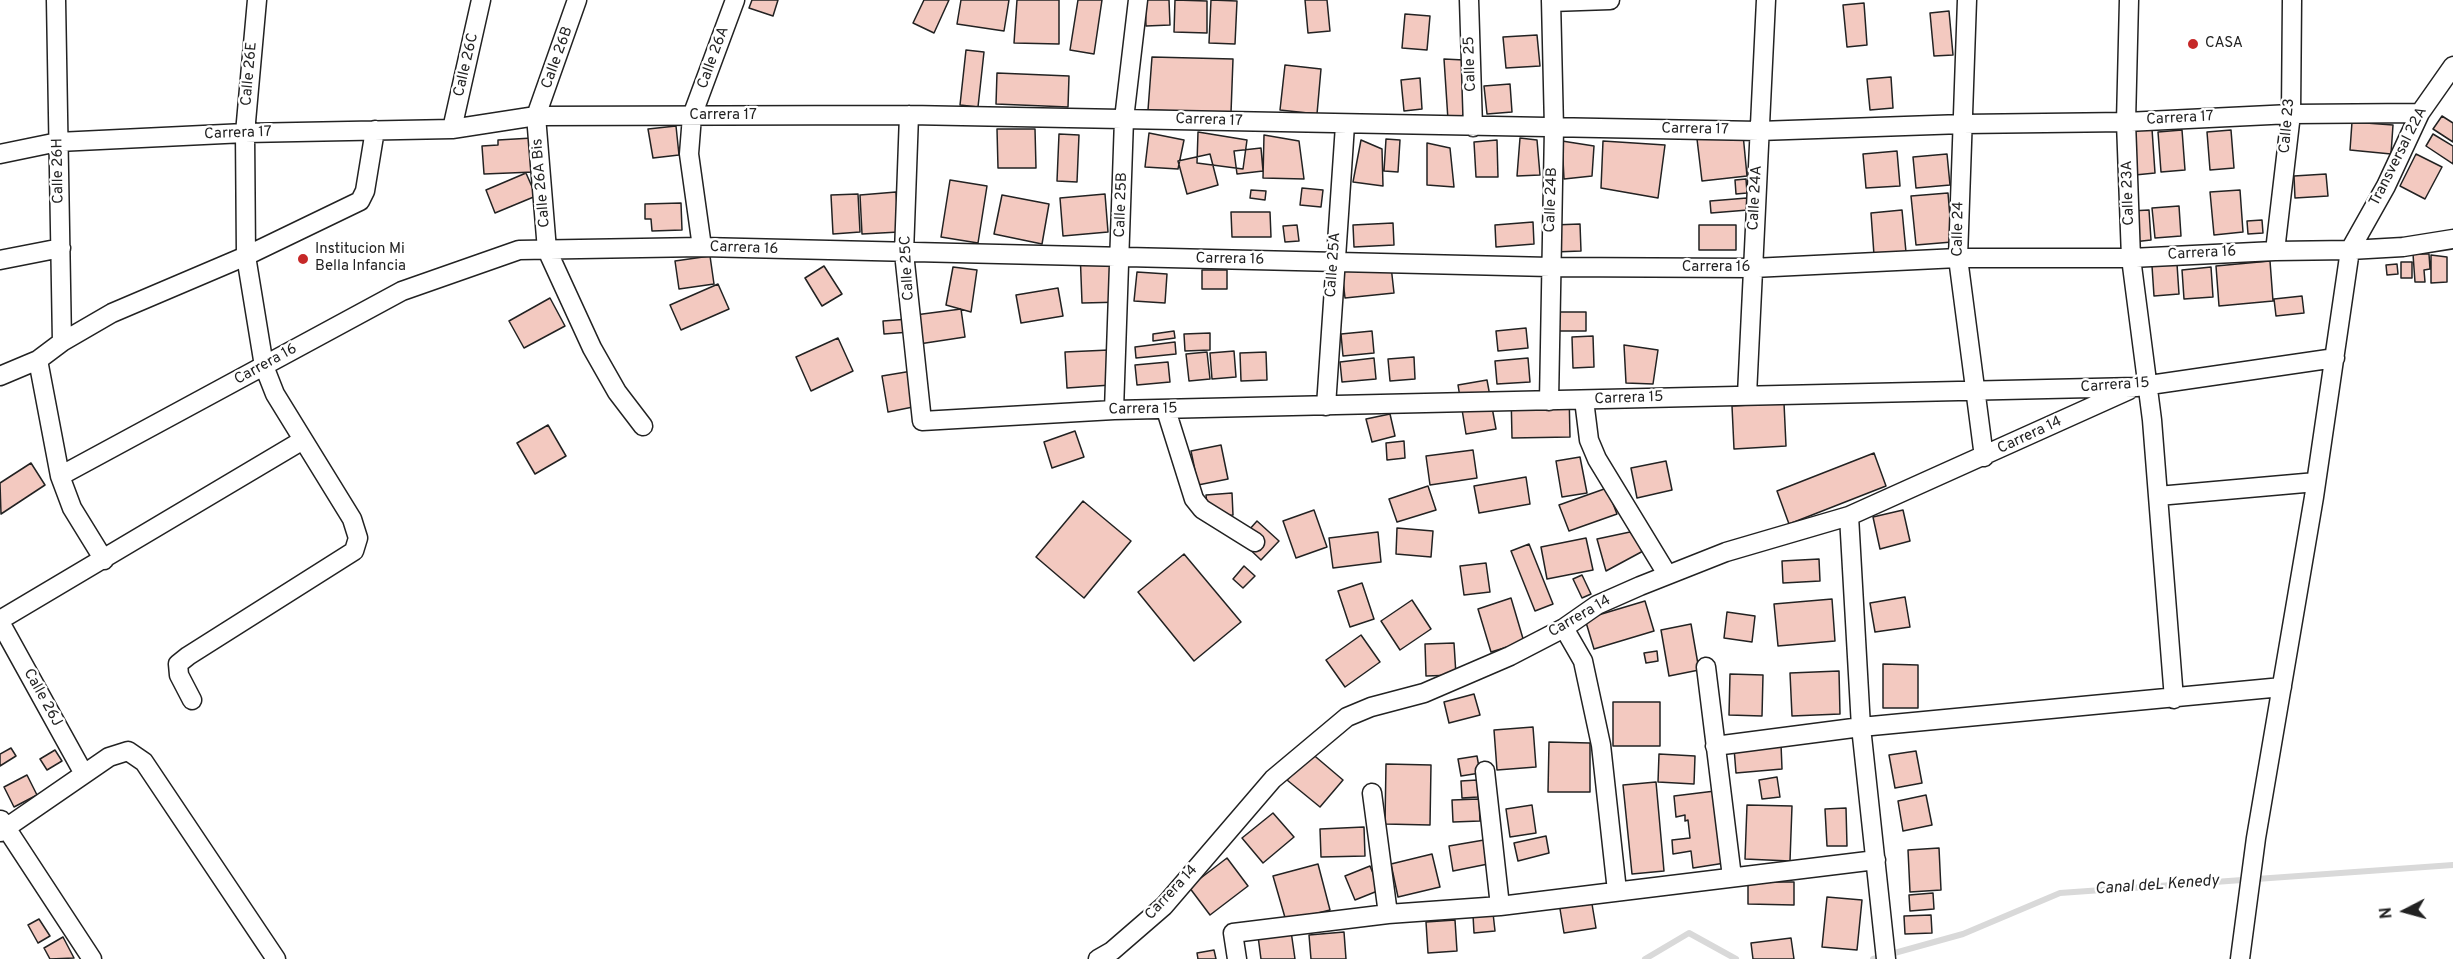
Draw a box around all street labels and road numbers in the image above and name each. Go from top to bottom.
street label: Calle 26B [538,24,578,92]
street label: Calle 26A [694,24,734,92]
street label: Calle 26C [451,31,483,99]
street label: Calle 25 [1461,36,1481,92]
street label: Calle 26E [238,41,262,107]
street label: Calle 23 [2277,98,2299,154]
street label: Transversal 22A [2366,105,2432,209]
street label: Carrera 17 [689,107,757,125]
street label: Carrera 17 [2146,108,2214,130]
street label: Carrera 17 [1175,111,1243,131]
street label: Carrera 17 [1661,120,1729,140]
street label: Carrera 17 [204,124,272,144]
street label: Calle 26H [49,138,69,204]
street label: Calle 26A Bis [529,138,555,228]
street label: Calle 23A [2119,160,2139,226]
street label: Calle 24A [1745,165,1767,231]
street label: Calle 24B [1542,167,1562,233]
street label: Calle 25B [1112,172,1132,238]
street label: Calle 24 [1950,201,1968,257]
street label: Calle 25A [1323,232,1345,298]
street label: Calle 25C [897,235,919,301]
street label: Carrera 16 [709,239,779,259]
street label: Carrera 16 [2167,243,2237,265]
street label: Carrera 16 [1195,250,1265,270]
street label: Carrera 16 [1682,259,1750,277]
street label: Carrera 16 [232,340,300,390]
street label: Carrera 15 [2080,375,2150,397]
street label: Carrera 15 [1594,389,1664,409]
street label: Carrera 15 [1108,400,1178,420]
street label: Carrera 14 [1995,413,2065,459]
street label: Carrera 14 [1546,592,1614,642]
street label: Calle 26J [19,666,65,730]
street label: Carrera 14 [1142,862,1202,924]

